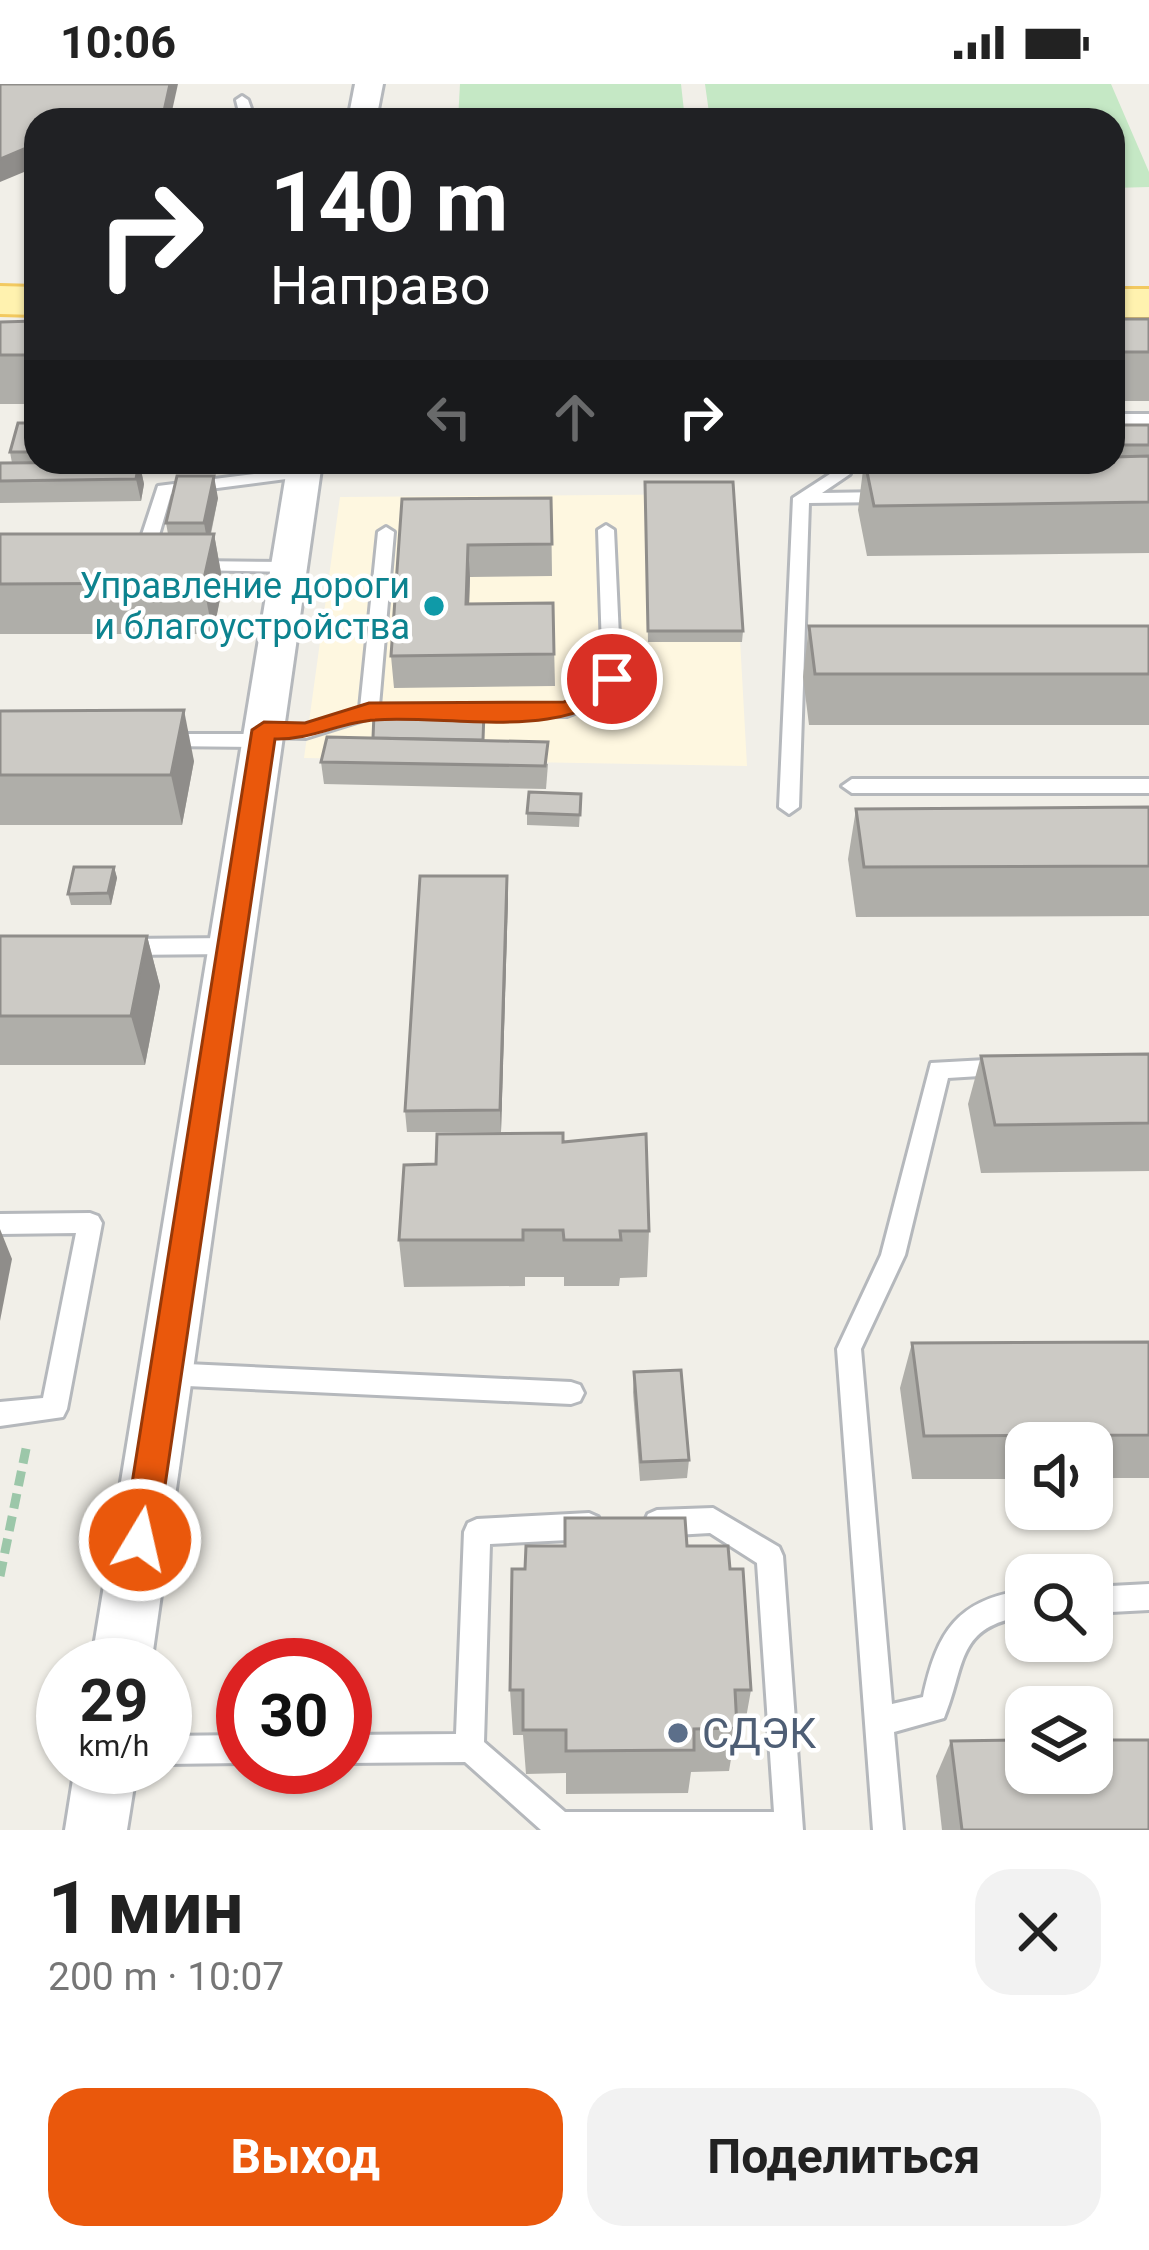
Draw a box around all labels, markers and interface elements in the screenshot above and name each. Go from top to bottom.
text: 10:06 [60,16,176,69]
text: 140 m [270,153,508,252]
icon: right [72,156,228,312]
text: Направо [270,254,490,317]
icon: left [416,384,482,450]
icon: ahead [542,384,608,450]
icon: right [668,384,734,450]
place label: Управление дороги и благоустройства [80,565,410,648]
marker: Управление дороги и благоустройства [421,593,447,619]
pin [561,628,663,730]
icon: arrive [579,646,645,712]
map controls [1005,1422,1113,1794]
button: sound [1005,1422,1113,1530]
position arrow [77,1477,203,1603]
button: search [1005,1554,1113,1662]
speed limit sign: 30 [216,1638,372,1794]
text: 29 [80,1665,148,1736]
button: layers [1005,1686,1113,1794]
place label: СДЭК [702,1709,816,1758]
marker: СДЭК [665,1720,691,1746]
text: km/h [79,1728,149,1763]
text: 1 мин [48,1866,243,1951]
button: close [975,1869,1101,1995]
text: 200 m · 10:07 [48,1954,284,2000]
button: Выход [48,2088,563,2226]
button: Поделиться [587,2088,1101,2226]

